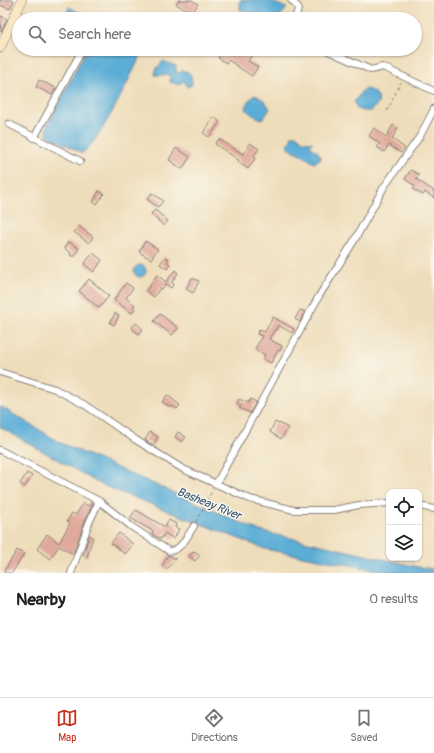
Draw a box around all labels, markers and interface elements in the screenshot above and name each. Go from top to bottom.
search box [12,12,422,56]
icon: search [26,23,48,45]
text: Search here [58,25,131,44]
water label: Basheay River [175,484,245,524]
map controls [386,489,422,561]
button: locate [386,489,422,525]
button: layers [386,525,422,561]
text: Nearby [16,589,65,610]
text: 0 results [369,591,418,607]
tab: Map [56,707,78,744]
tab: Directions [191,707,238,744]
tab: Saved [350,707,378,744]

